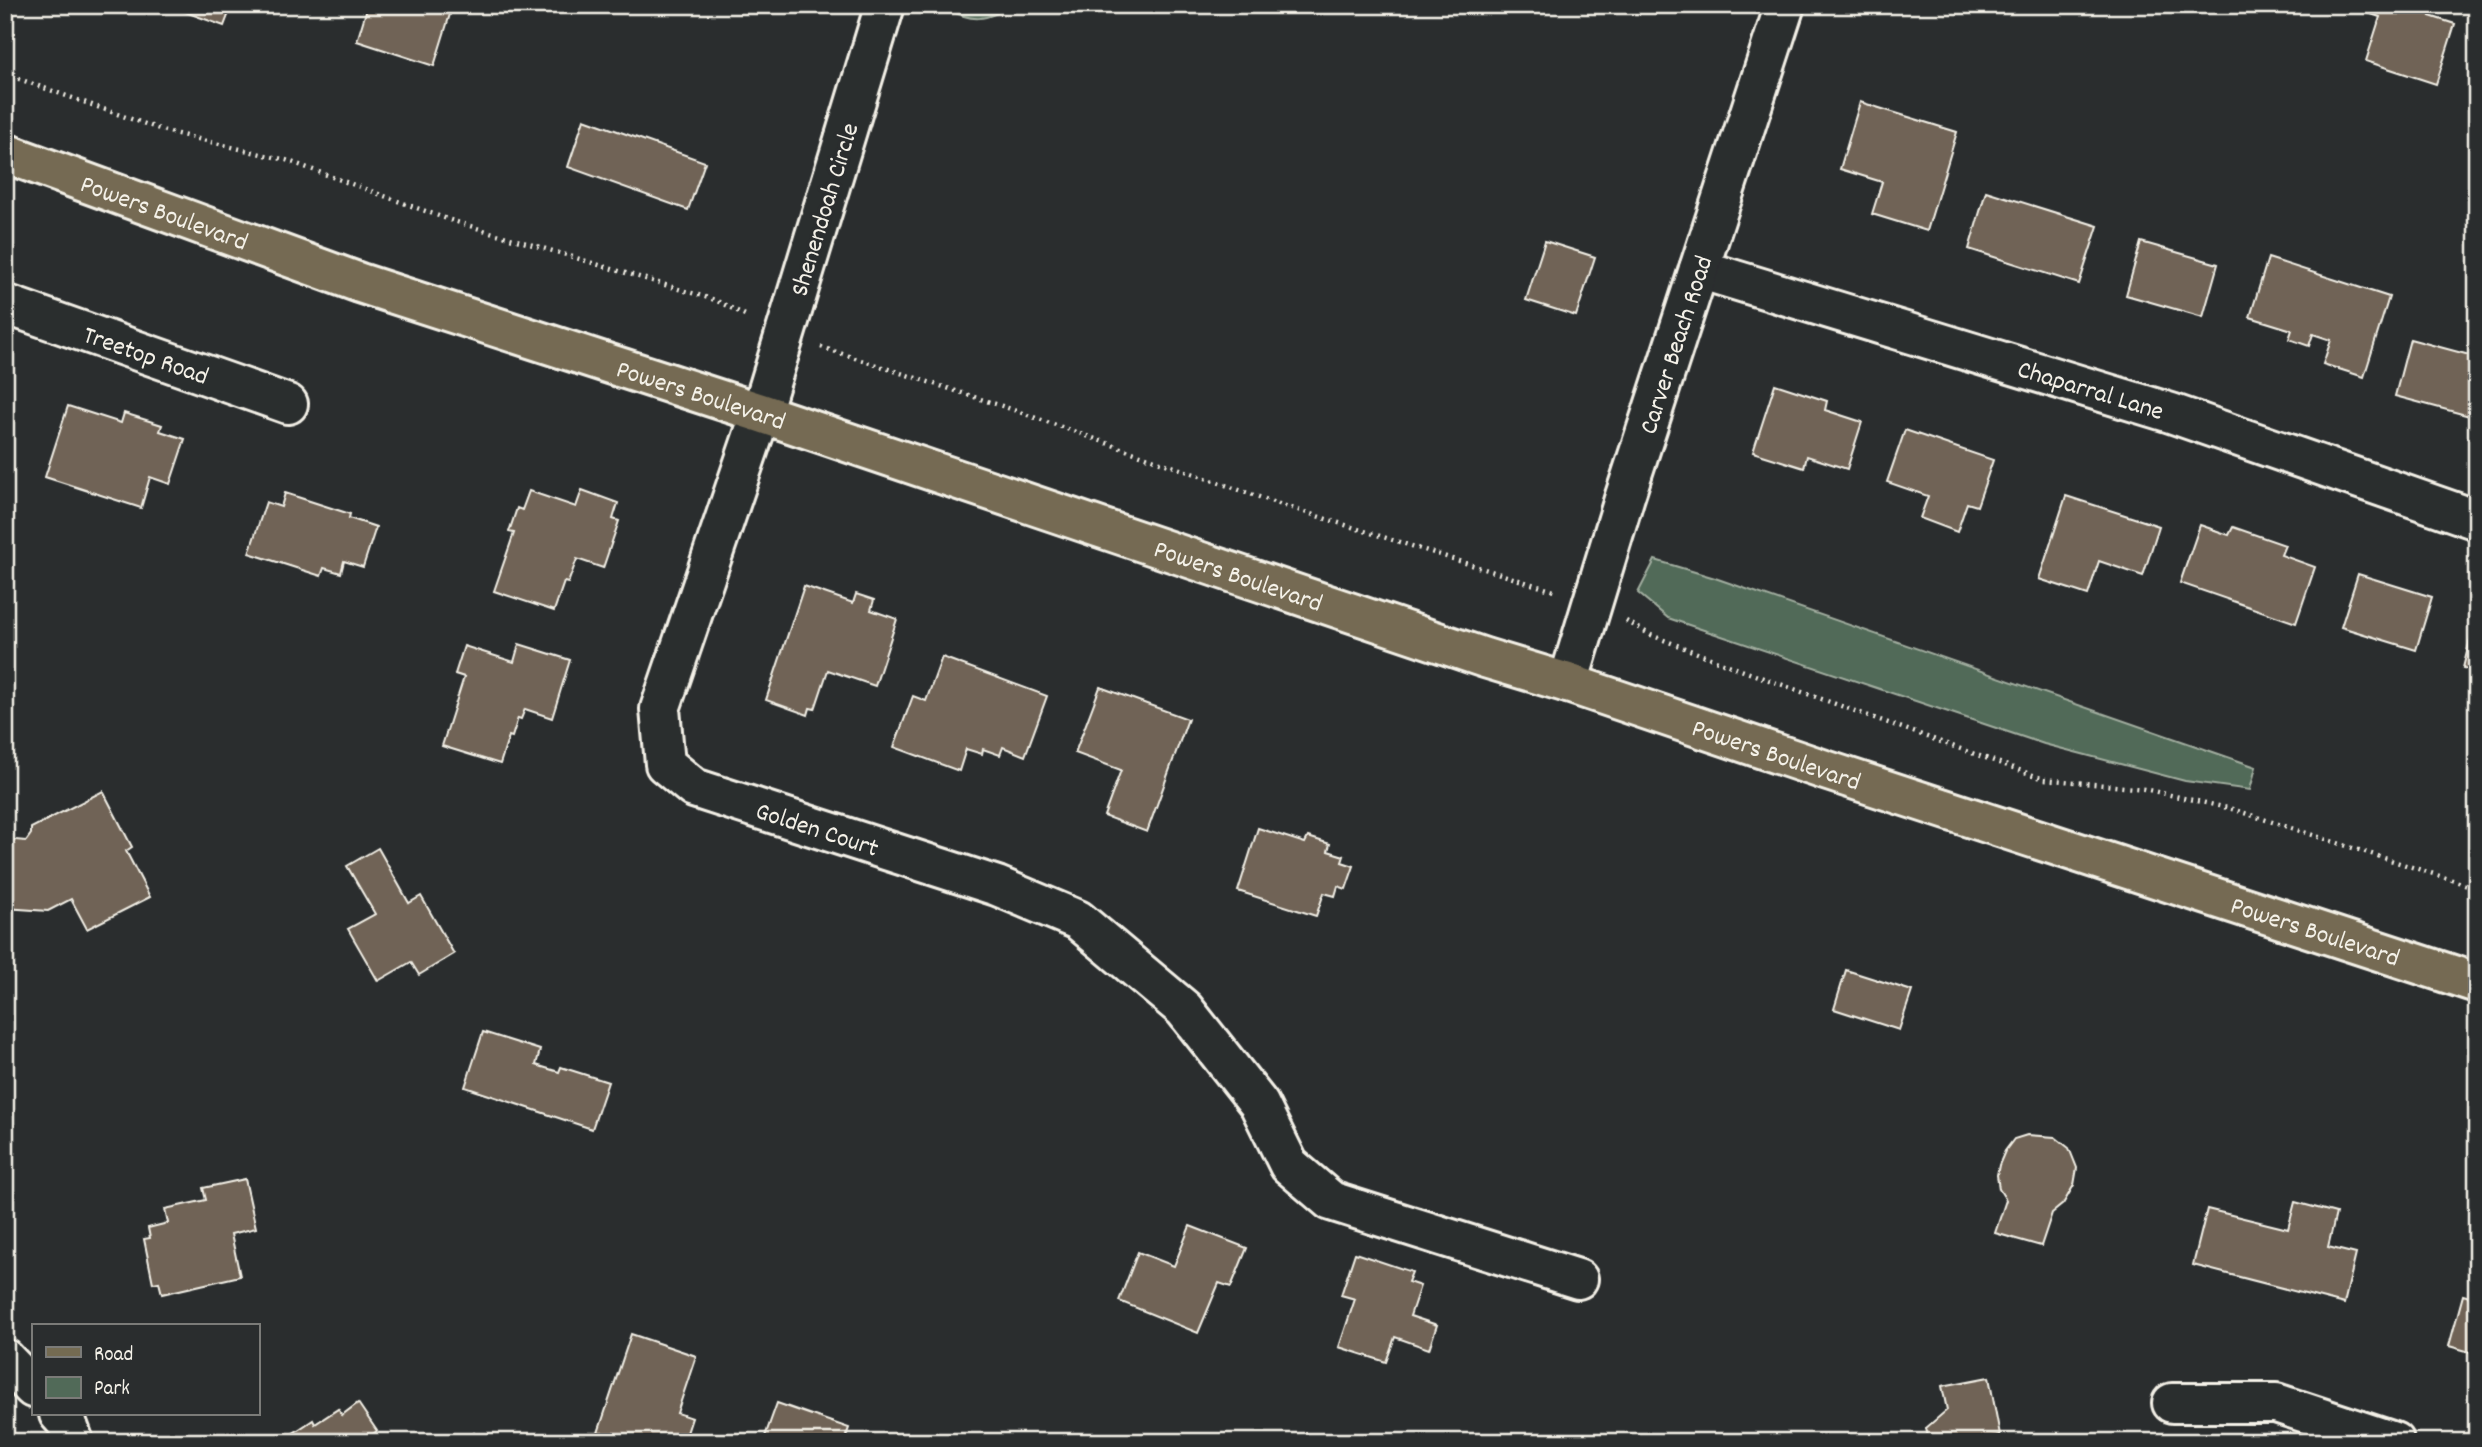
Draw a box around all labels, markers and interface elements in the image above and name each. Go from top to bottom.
street label: Shenendoah Circle [782,119,870,301]
street label: Powers Boulevard [75,167,252,262]
street label: Carver Beach Road [1631,251,1724,439]
street label: Treetop Road [77,318,213,397]
street label: Powers Boulevard [611,352,790,442]
street label: Chaparral Lane [2012,352,2168,432]
street label: Powers Boulevard [1148,532,1327,624]
street label: Powers Boulevard [1686,711,1865,802]
street label: Golden Court [750,794,883,869]
street label: Powers Boulevard [2225,889,2404,978]
legend [32,1324,259,1416]
text: Road [94,1341,133,1371]
text: Park [94,1375,130,1405]

